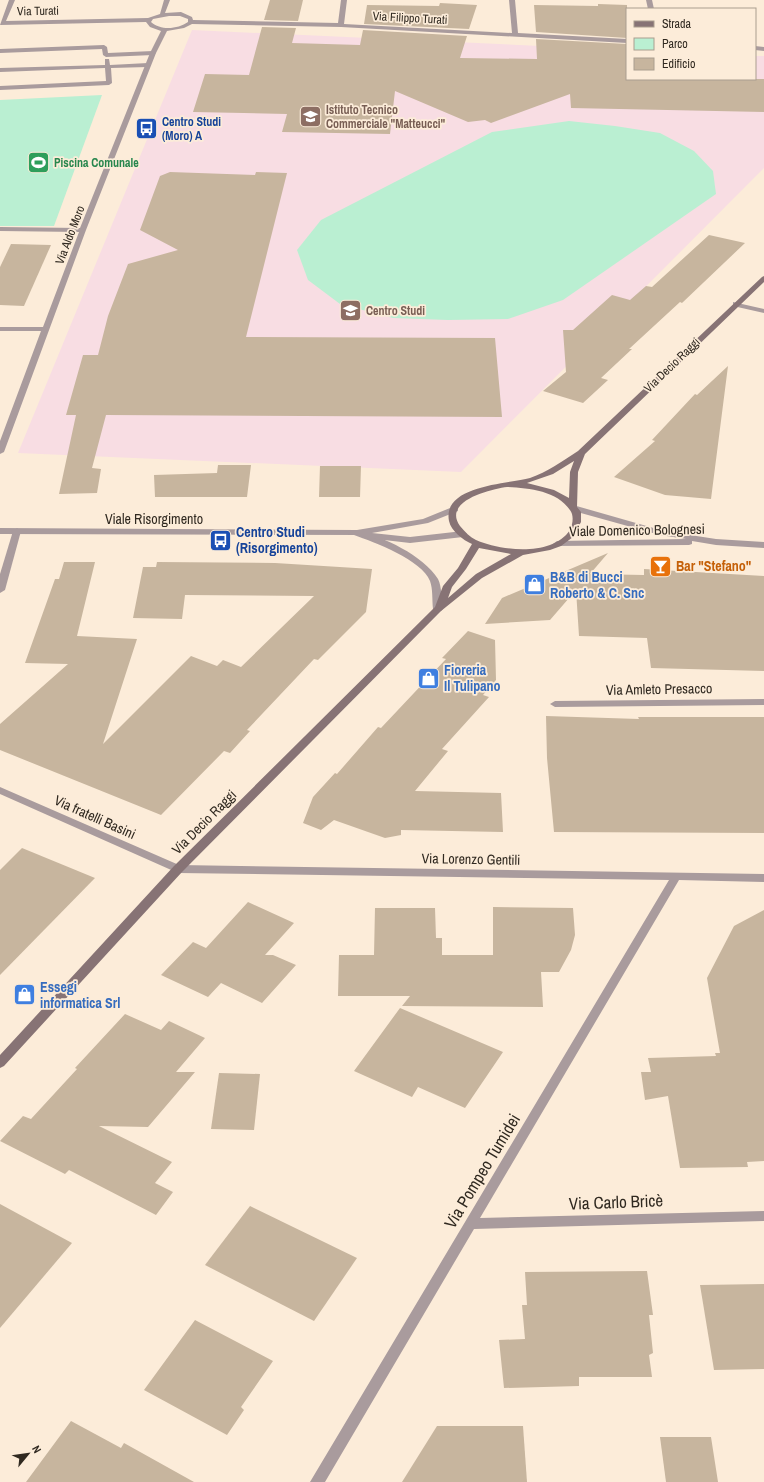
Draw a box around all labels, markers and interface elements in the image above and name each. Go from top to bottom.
street label: Via Turati [17,3,59,19]
street label: Via Filippo Turati [372,8,448,28]
legend [626,8,756,80]
text: Strada [662,16,692,32]
text: Parco [662,36,688,52]
text: Edificio [662,56,695,72]
place label: Istituto Tecnico Commerciale "Matteucci" [326,102,446,132]
school or university icon: Istituto Tecnico Commerciale "Matteucci" [297,104,323,130]
place label: Centro Studi (Moro) A [162,114,221,144]
bus stop icon: Centro Studi (Moro) A [134,116,160,142]
sports icon: Piscina Comunale [26,150,52,176]
place label: Piscina Comunale [54,155,139,171]
street label: Via Aldo Moro [51,203,89,267]
school or university icon: Centro Studi [337,298,363,324]
place label: Centro Studi [366,303,425,319]
street label: Via Decio Raggi [641,334,703,396]
street label: Viale Risorgimento [105,510,203,528]
street label: Viale Domenico Bolognesi [569,520,705,540]
place label: Centro Studi (Risorgimento) [236,523,318,557]
bus stop icon: Centro Studi (Risorgimento) [207,527,233,553]
bar icon: Bar "Stefano" [648,553,674,579]
place label: Bar "Stefano" [676,557,751,575]
place label: B&B di Bucci Roberto & C. Snc [550,568,644,602]
shop icon: B&B di Bucci Roberto & C. Snc [522,572,548,598]
place label: Fioreria Il Tulipano [444,661,501,695]
shop icon: Fioreria Il Tulipano [415,665,441,691]
street label: Via Amleto Presacco [606,679,712,699]
street label: Via Decio Raggi [168,786,240,858]
street label: Via fratelli Basini [51,791,139,843]
street label: Via Lorenzo Gentili [421,849,521,869]
place label: Essegi informatica Srl [40,978,120,1012]
shop icon: Essegi informatica Srl [12,982,38,1008]
street label: Via Pompeo Tumidei [438,1109,525,1232]
street label: Via Carlo Bricè [568,1188,664,1215]
north arrow [8,1434,48,1474]
text: N [29,1443,44,1455]

